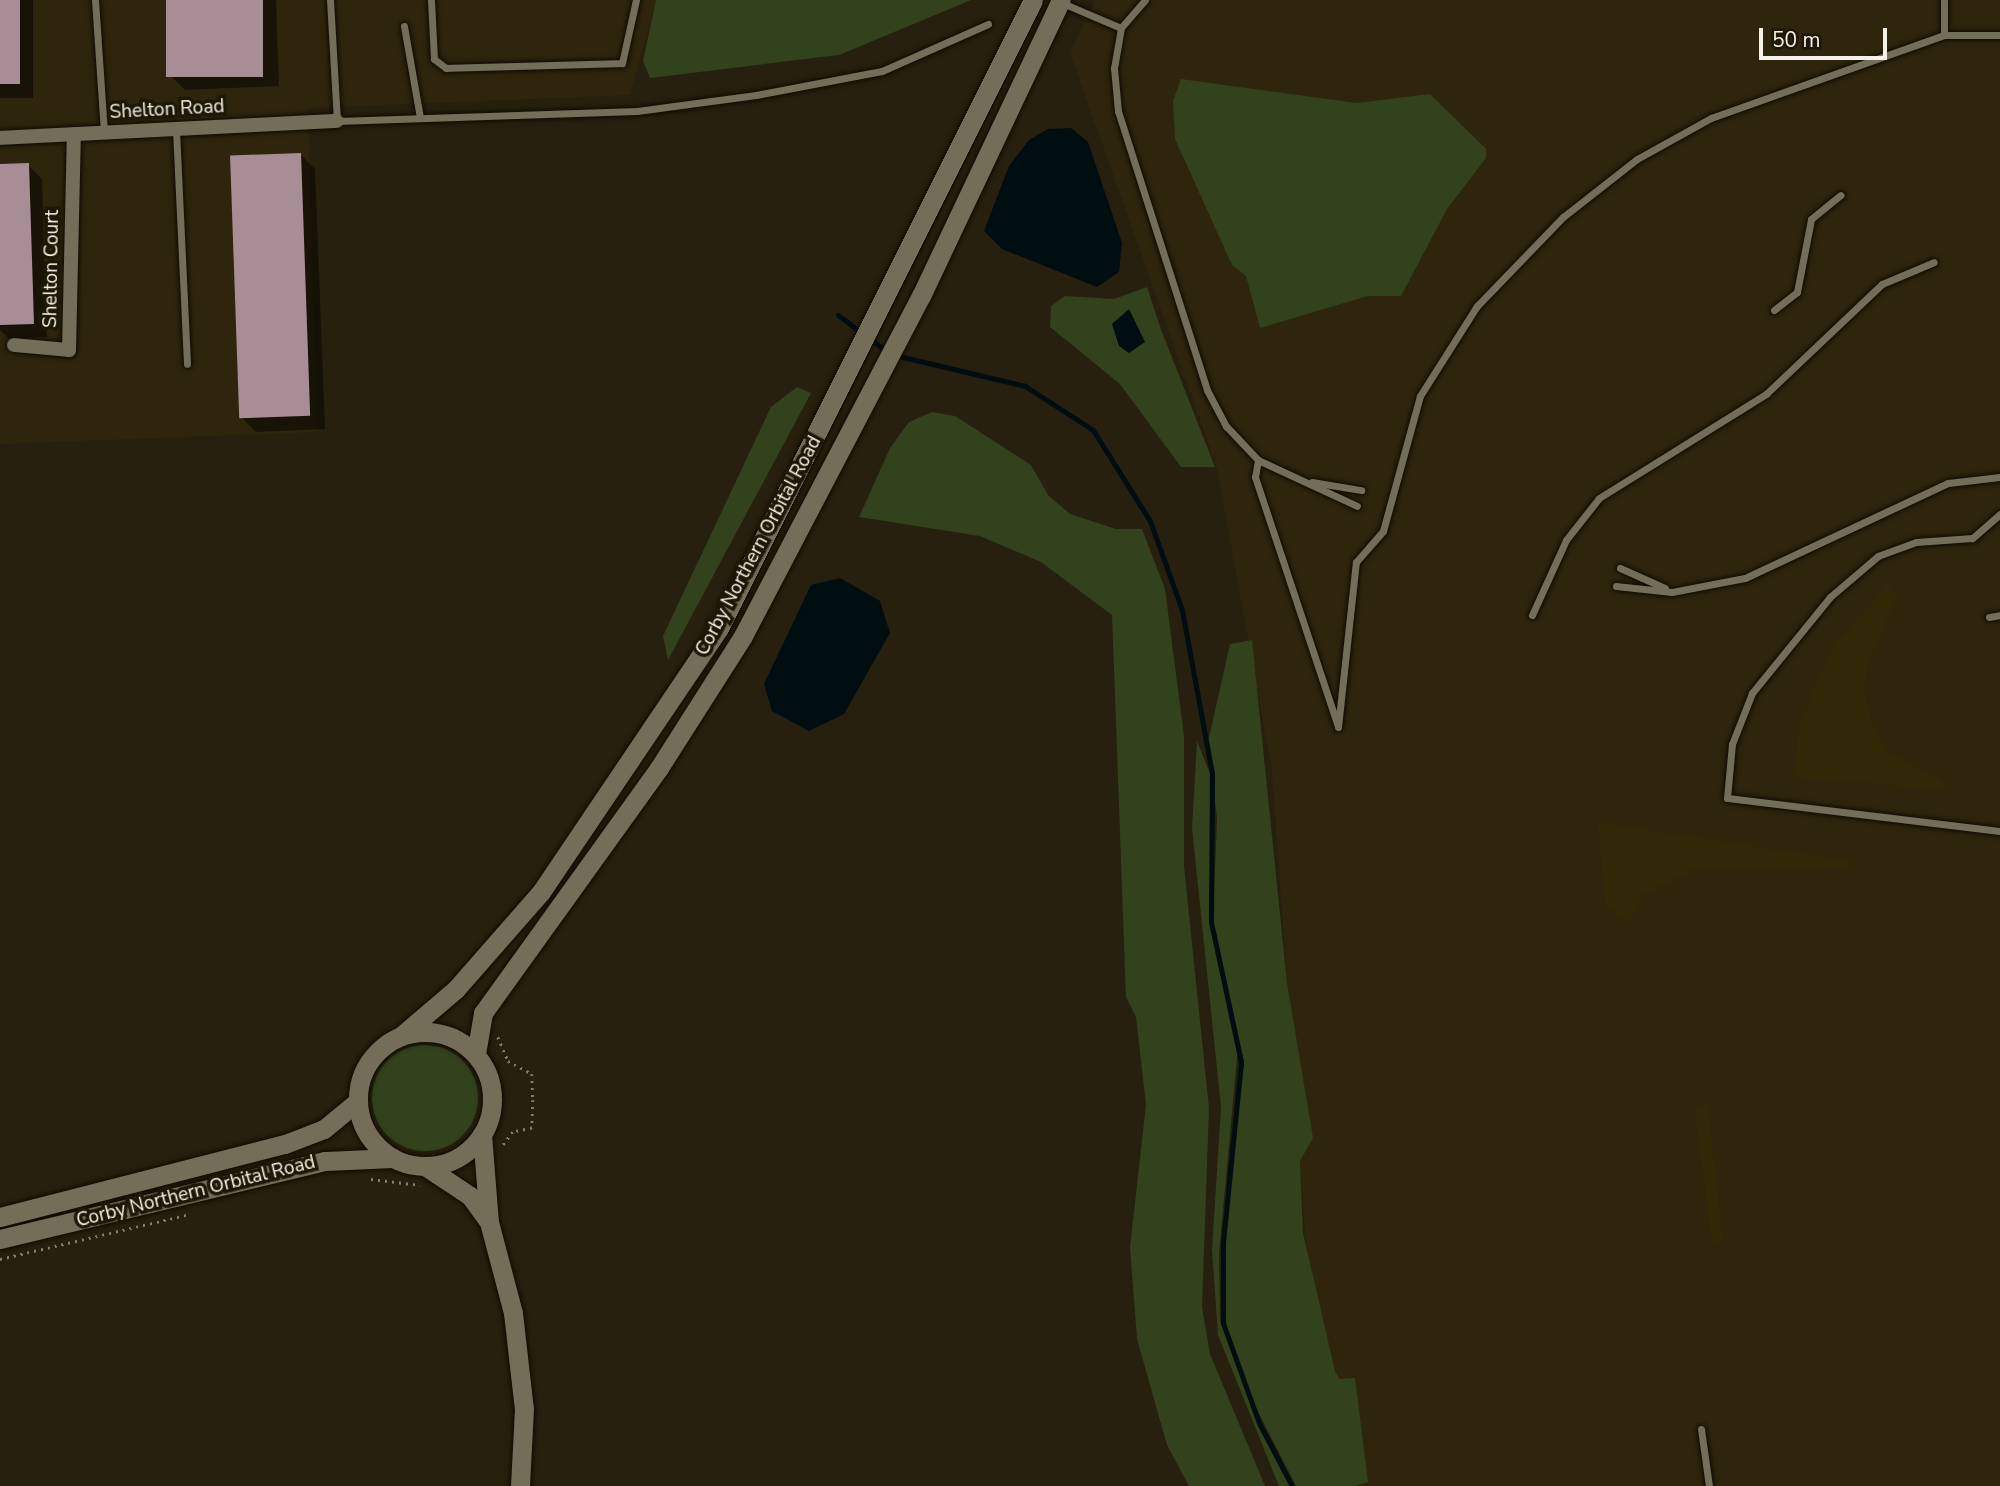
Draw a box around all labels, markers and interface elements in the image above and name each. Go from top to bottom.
scale bar [1762,14,1890,58]
text: 50 m [1772,26,1821,54]
street label: Shelton Road [109,96,225,124]
street label: Shelton Court [40,210,64,328]
street label: Corby Northern Orbital Road [691,432,827,660]
street label: Corby Northern Orbital Road [74,1151,318,1233]

